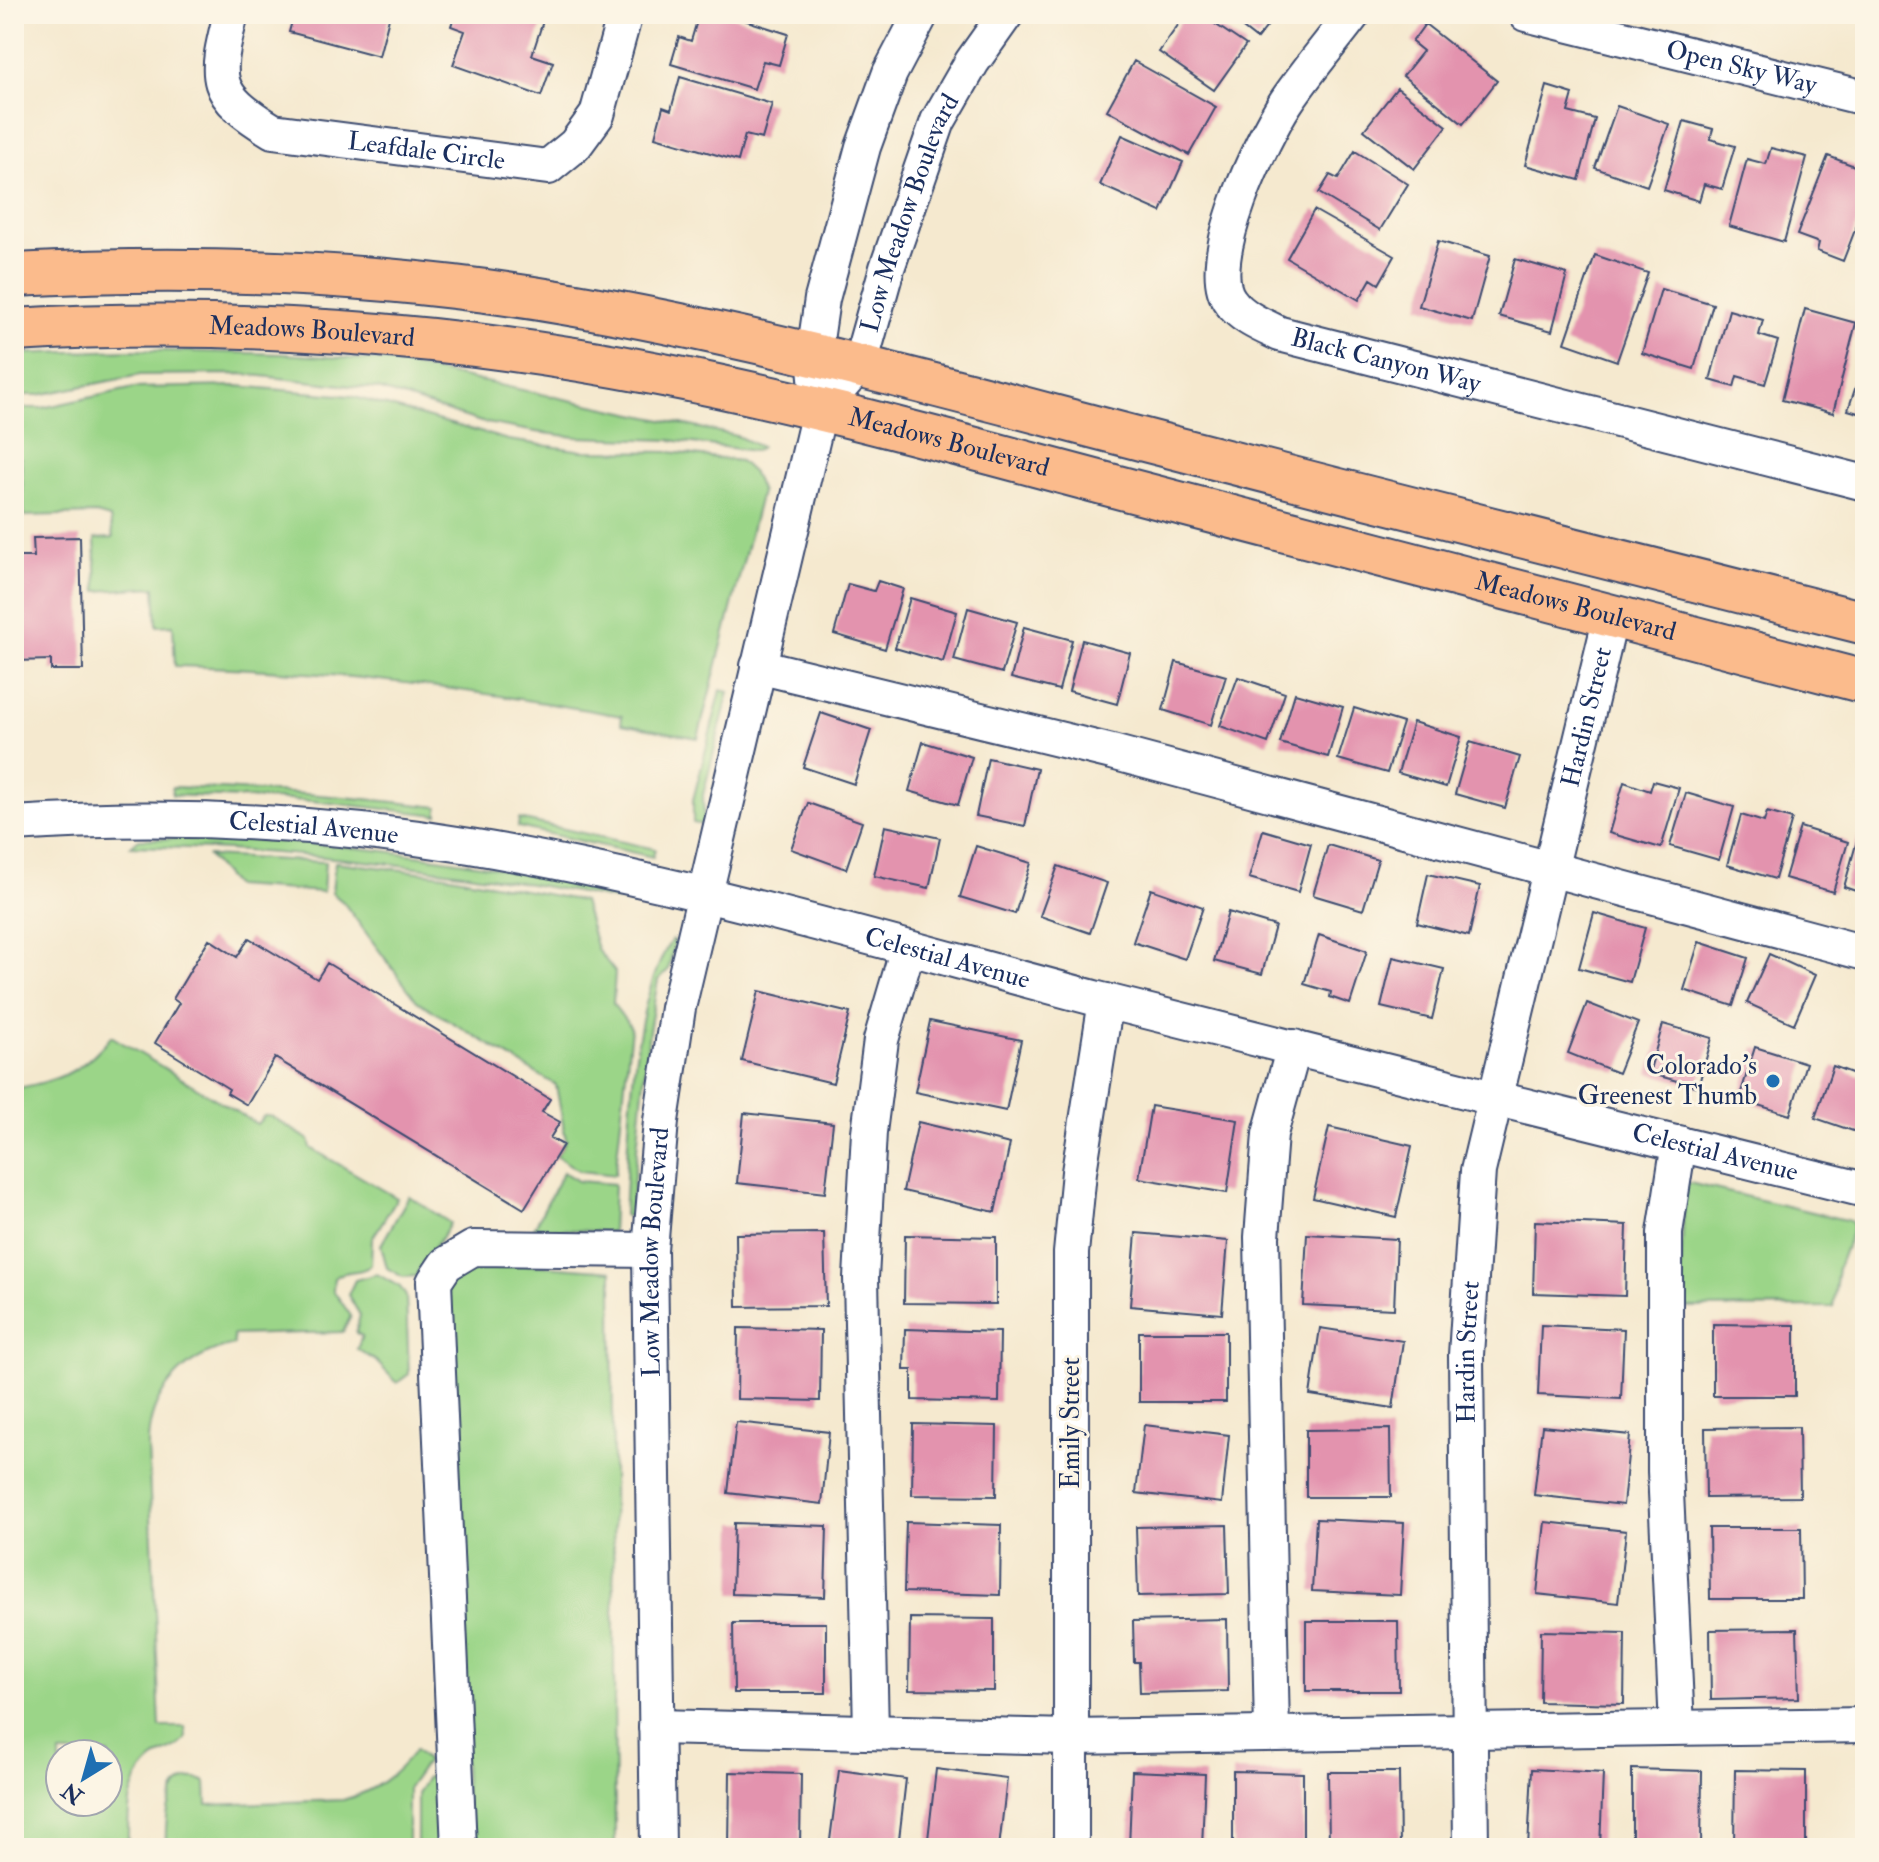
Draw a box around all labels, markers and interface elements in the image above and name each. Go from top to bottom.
street label: Open Sky Way [1663,33,1821,102]
street label: Low Meadow Boulevard [854,88,966,336]
street label: Leafdale Circle [346,125,507,177]
street label: Meadows Boulevard [208,310,417,354]
street label: Black Canyon Way [1288,321,1484,401]
street label: Meadows Boulevard [845,401,1053,484]
street label: Meadows Boulevard [1472,565,1680,648]
street label: Hardin Street [1555,644,1619,790]
street label: Celestial Avenue [228,805,400,851]
street label: Celestial Avenue [861,921,1034,996]
place label: Colorado's Greenest Thumb [1578,1050,1757,1112]
marker: Colorado's Greenest Thumb [1764,1072,1782,1090]
street label: Celestial Avenue [1629,1116,1801,1188]
street label: Low Meadow Boulevard [634,1126,676,1377]
street label: Hardin Street [1450,1280,1487,1424]
street label: Emily Street [1055,1357,1087,1489]
north arrow [44,1738,124,1818]
text: N [56,1776,90,1811]

